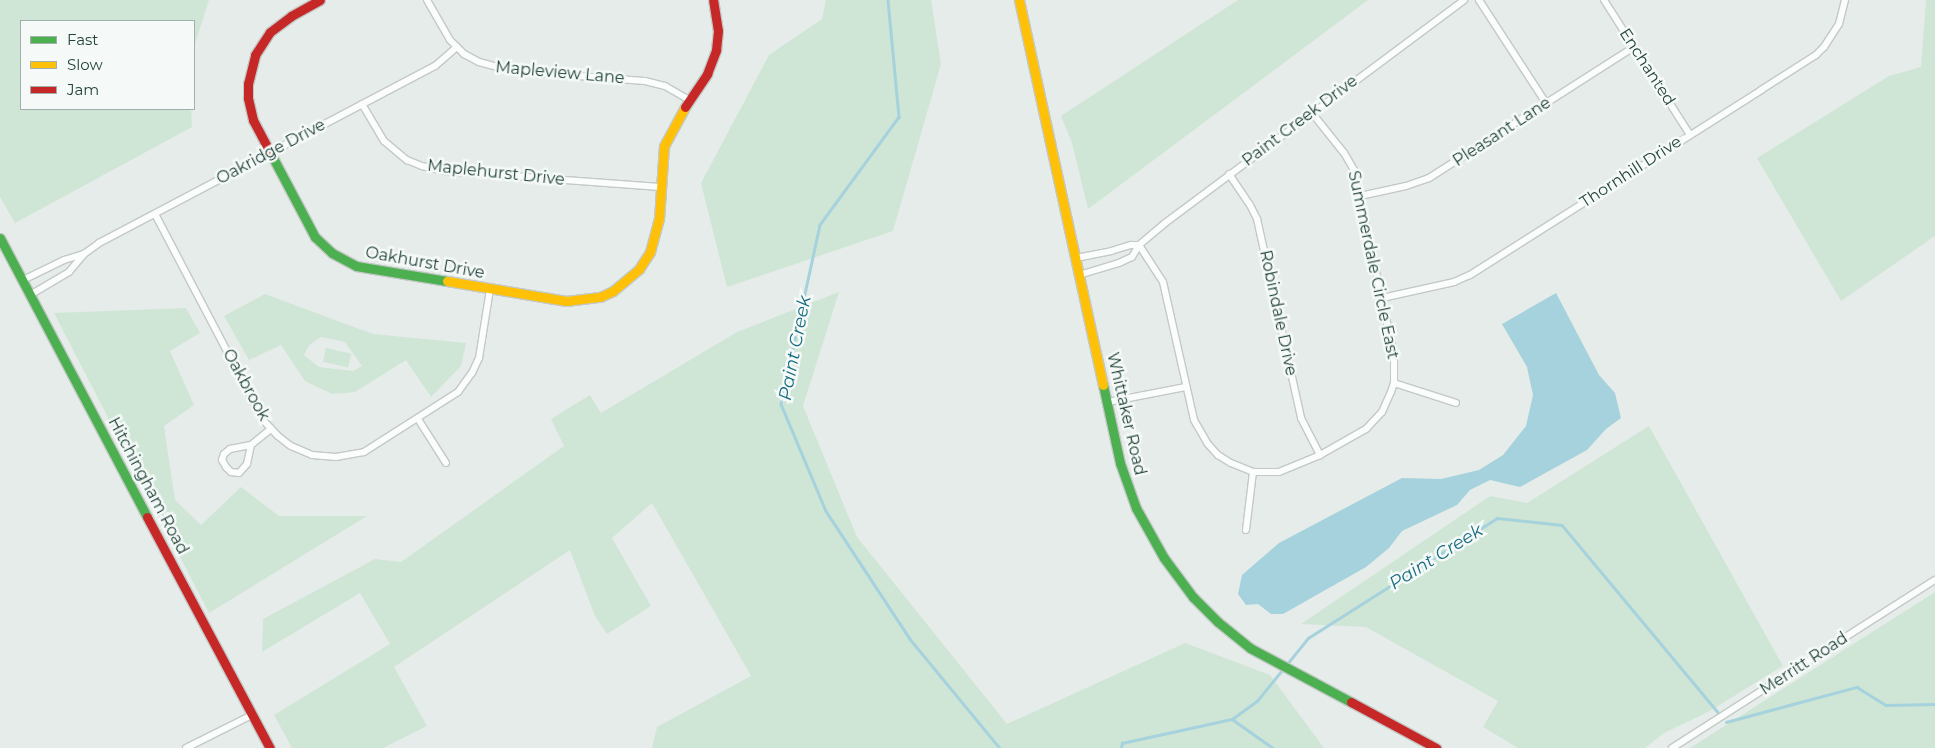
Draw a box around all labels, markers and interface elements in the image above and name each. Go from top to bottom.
legend [20,20,195,110]
street label: Enchanted [1615,25,1679,109]
text: Fast [67,30,98,49]
text: Slow [67,55,103,74]
street label: Mapleview Lane [495,58,625,88]
street label: Paint Creek Drive [1239,71,1361,171]
text: Jam [67,80,99,99]
street label: Pleasant Lane [1449,93,1555,171]
street label: Oakridge Drive [213,115,329,189]
street label: Thornhill Drive [1577,132,1685,212]
street label: Maplehurst Drive [426,156,566,190]
street label: Summerdale Circle East [1344,169,1402,361]
street label: Oakhurst Drive [364,243,486,283]
street label: Robindale Drive [1255,248,1301,378]
water label: Paint Creek [774,294,816,402]
street label: Oakbrook [218,346,274,424]
street label: Whittaker Road [1103,351,1149,477]
street label: Hitchingham Road [104,414,192,558]
water label: Paint Creek [1385,520,1487,594]
street label: Merritt Road [1757,629,1851,699]

